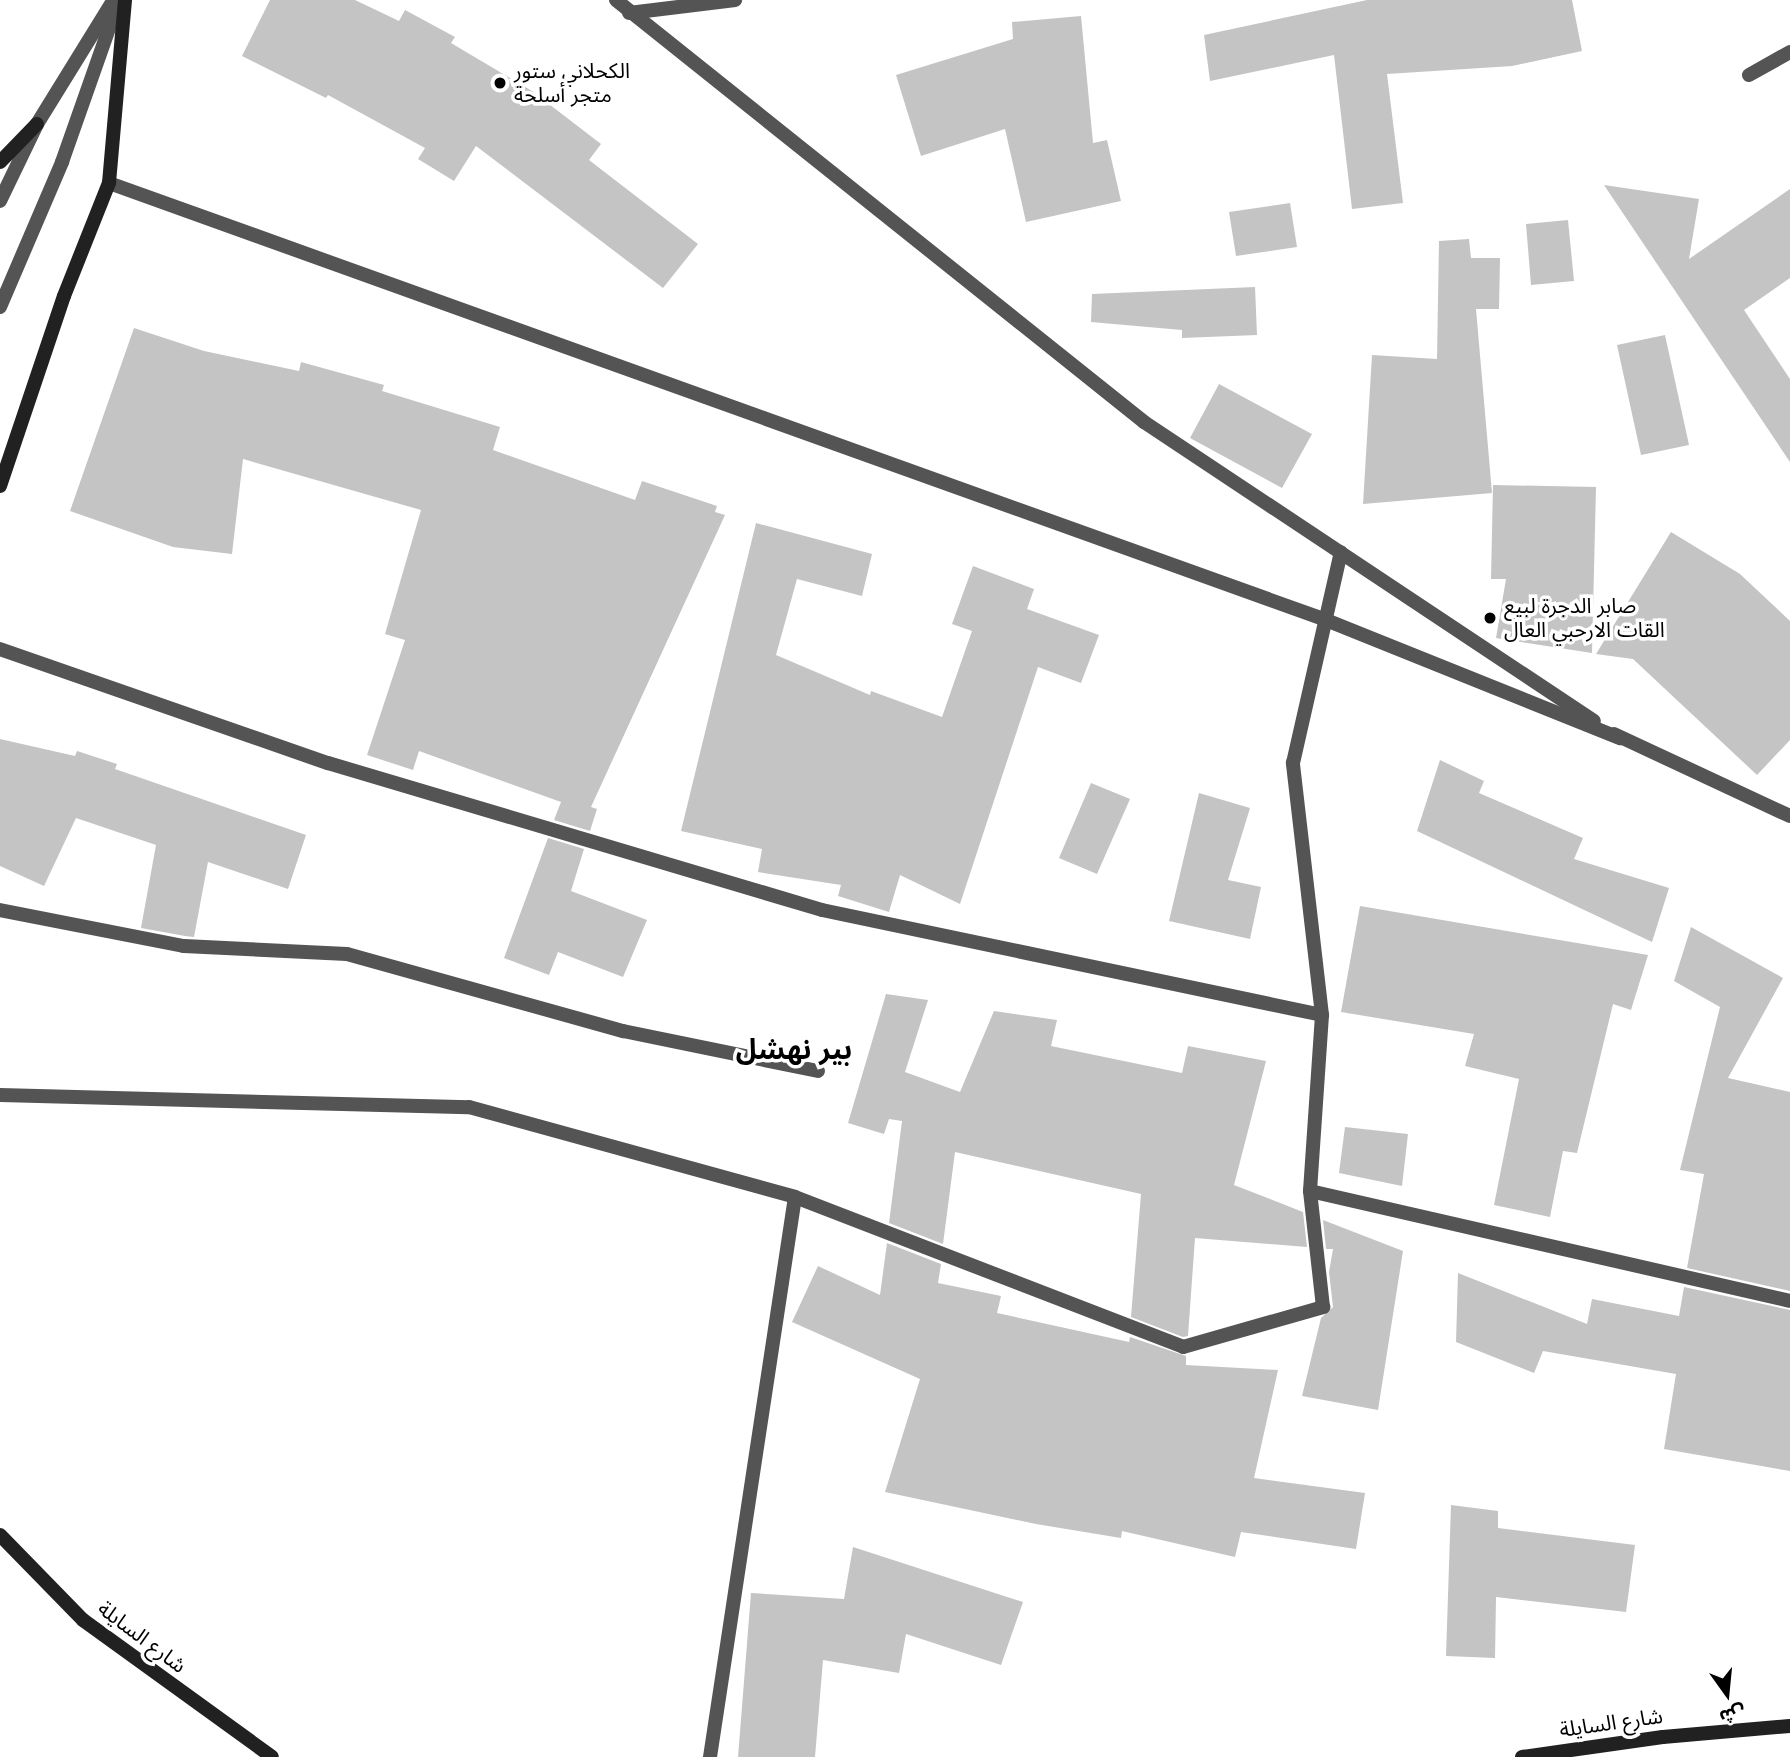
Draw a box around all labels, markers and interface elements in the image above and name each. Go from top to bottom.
place label: الكحلاني ستور متجر أسلحة [514,58,630,108]
marker: الكحلاني ستور متجر أسلحة [492,75,508,91]
place label: صابر الدجرة لبيع القات الارحبي العال [1504,593,1665,643]
marker: صابر الدجرة لبيع القات الارحبي العال [1482,610,1498,626]
district label: بير نهشل [736,1033,852,1067]
street label: شارع السايلة [93,1596,191,1678]
north arrow [1692,1659,1762,1729]
text: ش [1717,1701,1748,1728]
street label: شارع السايلة [1558,1703,1664,1743]

